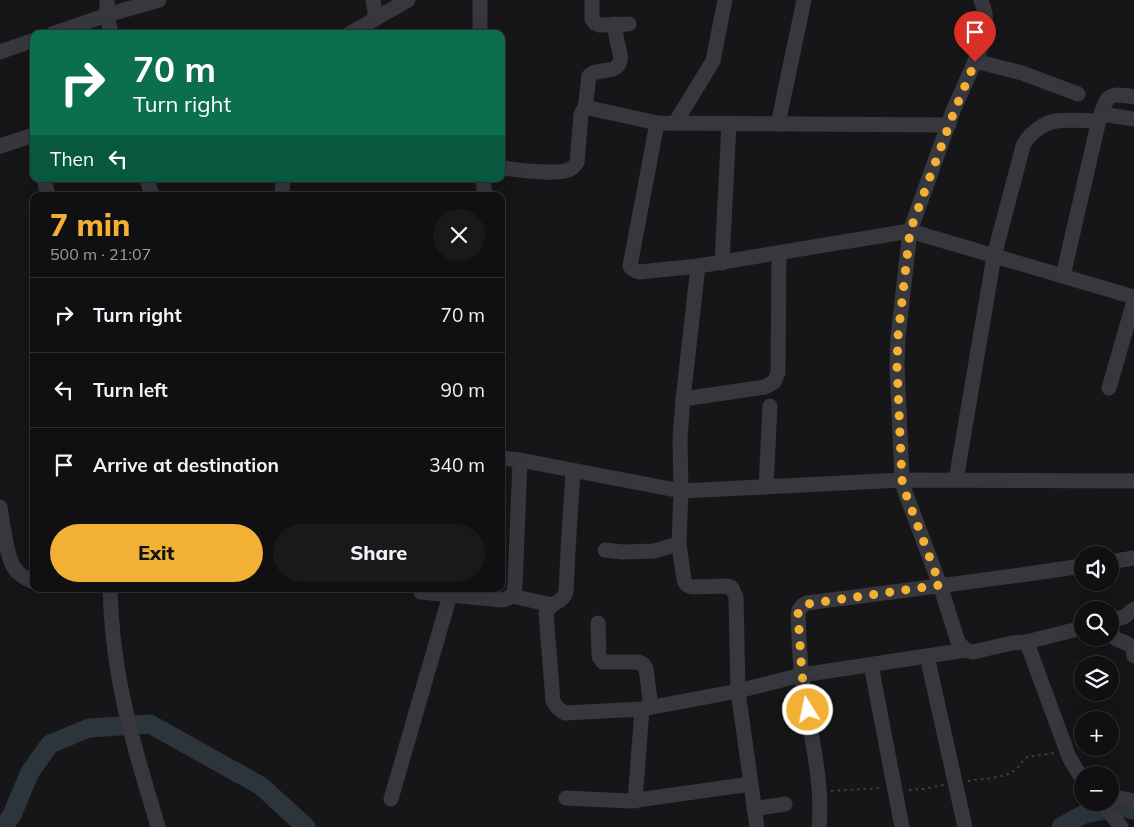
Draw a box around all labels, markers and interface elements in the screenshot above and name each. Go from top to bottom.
pin [954,11,996,62]
icon: arrive [961,18,989,46]
text: 70 m [133,47,216,91]
icon: right [50,50,115,115]
text: Turn right [133,90,231,118]
icon: left [104,145,132,173]
text: Then [50,147,94,171]
text: 7 min [50,206,130,244]
button: close [433,209,485,261]
text: 500 m · 21:07 [50,244,151,264]
icon: right [50,301,78,329]
text: Turn right [93,303,182,327]
text: 70 m [441,303,485,327]
icon: left [50,376,78,404]
text: Turn left [93,378,168,402]
text: 90 m [441,378,485,402]
icon: arrive [50,451,78,479]
text: Arrive at destination [93,453,279,477]
text: 340 m [429,453,485,477]
button: Exit [50,524,263,582]
button: Share [273,524,485,582]
map controls [1074,546,1119,811]
button: sound [1074,546,1119,591]
button: search [1074,601,1119,646]
button: layers [1074,656,1119,701]
position arrow [781,683,833,735]
button: + [1074,711,1119,756]
button: − [1074,766,1119,811]

